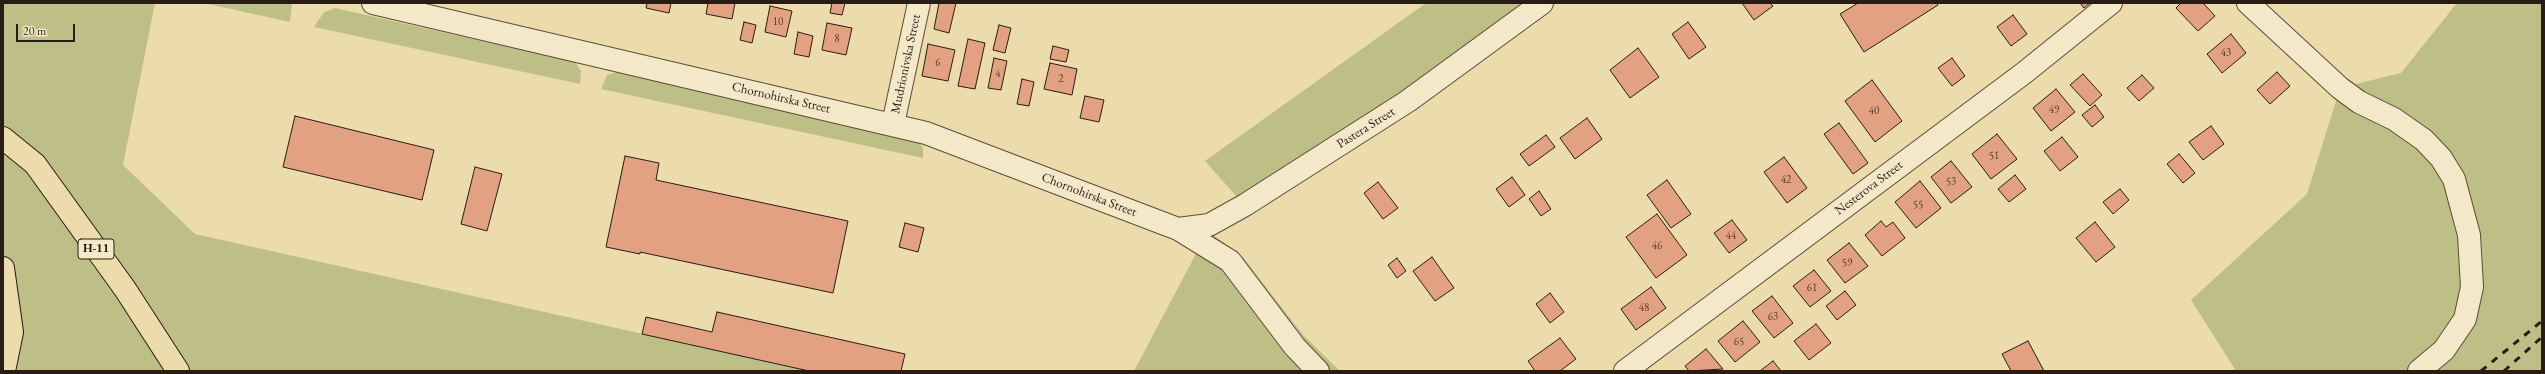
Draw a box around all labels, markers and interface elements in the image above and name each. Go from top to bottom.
street label: Mudrionivska Street [888,13,924,115]
house number: 10 [773,15,783,29]
scale bar [18,16,77,42]
text: 20 m [23,23,46,39]
house number: 8 [834,32,840,46]
house number: 43 [2221,46,2231,60]
house number: 6 [935,56,941,70]
house number: 4 [995,67,1001,81]
house number: 2 [1058,72,1064,86]
street label: Chornohirska Street [730,79,832,117]
house number: 49 [2049,103,2059,117]
street label: Pastera Street [1334,104,1398,152]
house number: 40 [1869,104,1879,118]
house number: 51 [1989,149,1999,163]
street label: Nesterova Street [1832,157,1906,219]
street label: Chornohirska Street [1039,170,1139,220]
house number: 42 [1781,173,1791,187]
house number: 53 [1946,175,1956,189]
house number: 55 [1913,198,1923,212]
house number: 44 [1726,229,1736,243]
road number: Н-11 [78,239,114,259]
house number: 46 [1652,239,1662,253]
house number: 59 [1842,256,1852,270]
house number: 61 [1807,281,1817,295]
house number: 48 [1639,301,1649,315]
house number: 63 [1768,310,1778,324]
house number: 65 [1734,335,1744,349]

